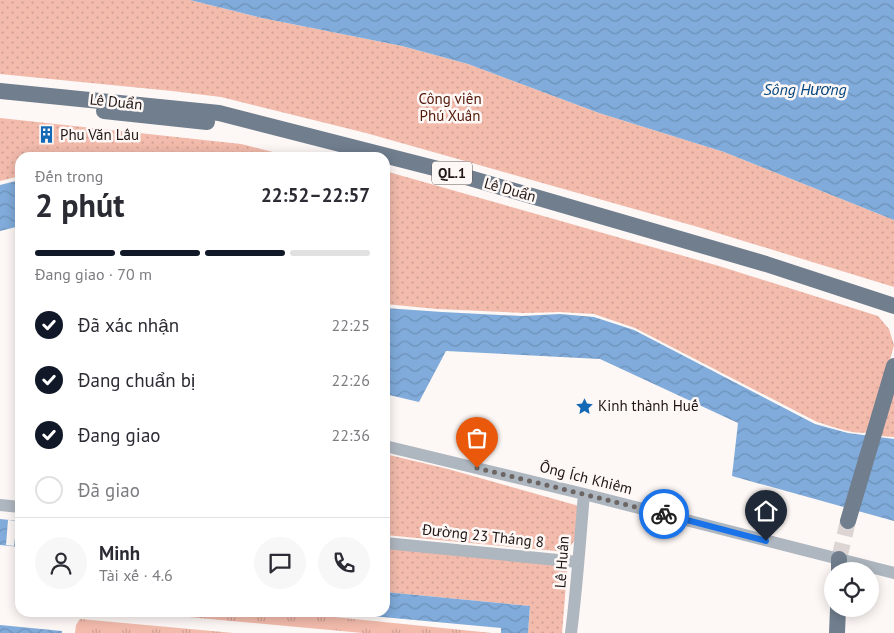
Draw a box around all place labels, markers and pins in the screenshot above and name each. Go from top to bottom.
building icon: Phu Văn Lâu [36,125,56,145]
place label: Phu Văn Lâu [60,125,139,144]
place icon: Kinh thành Huế [574,396,594,416]
place label: Kinh thành Huế [598,396,699,415]
pin [456,417,498,468]
pin [745,490,787,541]

